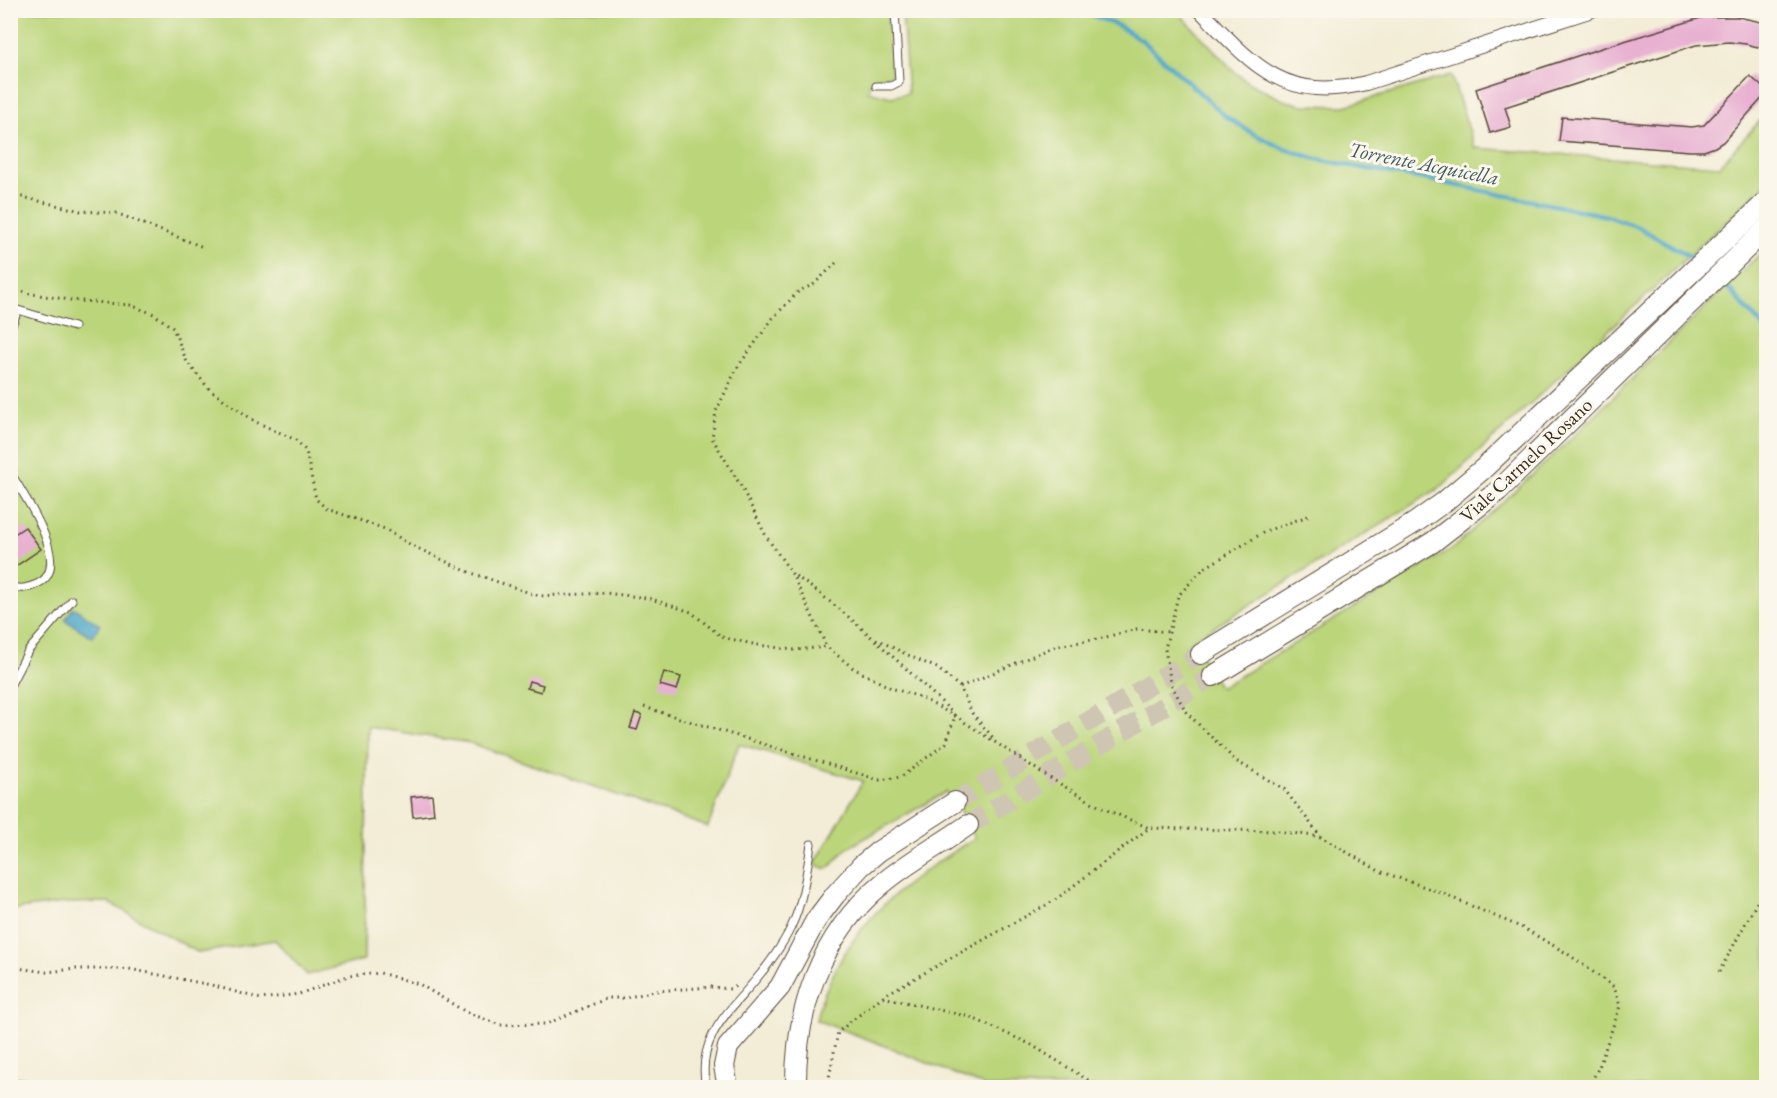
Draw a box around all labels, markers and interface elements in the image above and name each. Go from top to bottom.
water label: Torrente Acquicella [1347,135,1501,192]
street label: Viale Carmelo Rosano [1454,392,1598,528]

